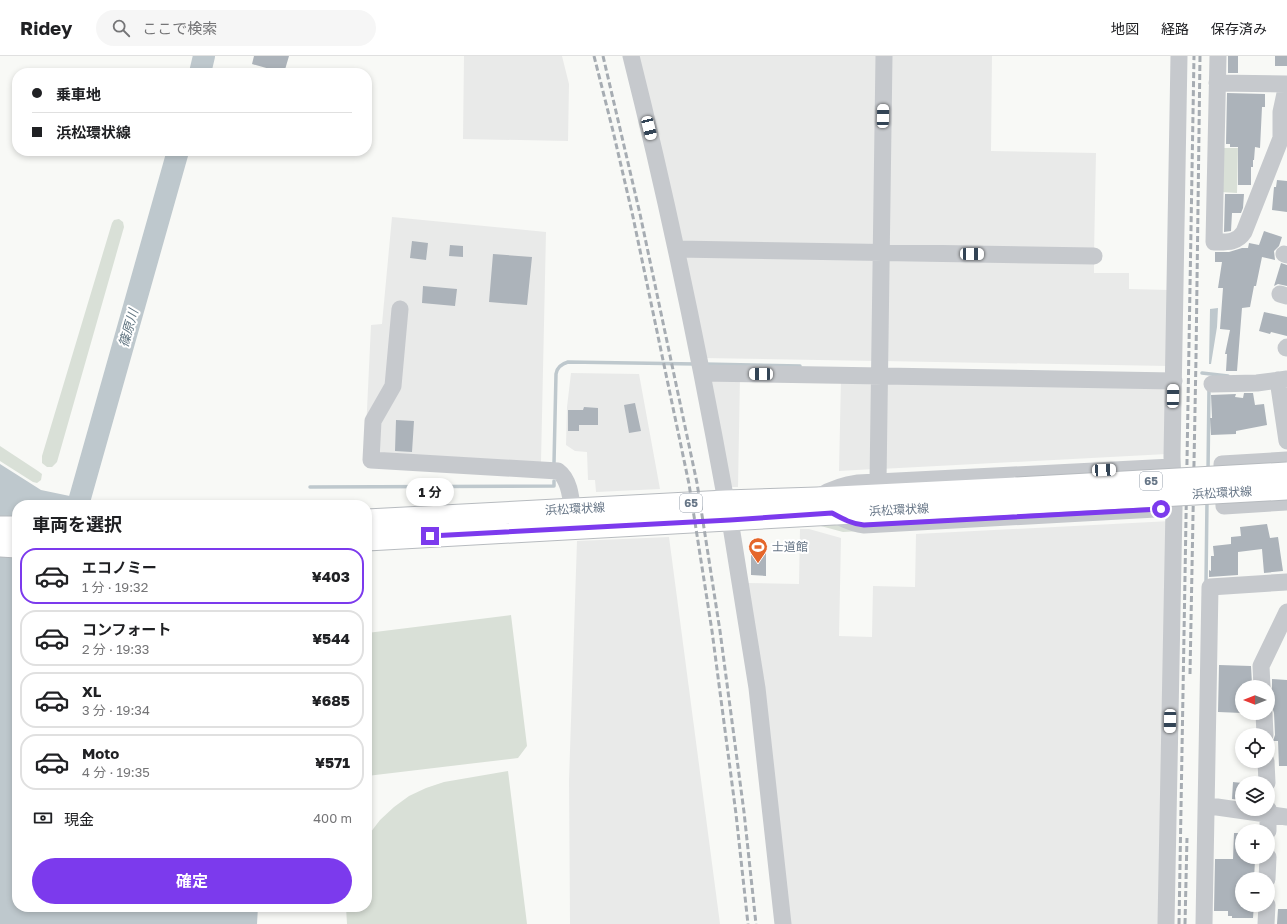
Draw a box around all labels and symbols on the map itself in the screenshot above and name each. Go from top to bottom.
car [877,104,889,128]
car [640,115,658,141]
car [960,248,984,260]
water label: 篠原川 [115,305,142,349]
car [749,368,773,380]
car [1167,384,1179,408]
car [1092,463,1116,477]
road number: 65 [1140,472,1162,490]
callout: 1 分 [406,478,454,506]
street label: 浜松環状線 [1192,483,1252,502]
road number: 65 [680,494,702,512]
street label: 浜松環状線 [545,499,605,518]
street label: 浜松環状線 [869,500,929,519]
route start [1152,500,1170,518]
route end [421,527,439,545]
sports icon: 士道館 [747,536,769,564]
place label: 士道館 [772,539,808,554]
north arrow [1235,680,1275,720]
car [1164,709,1176,733]

